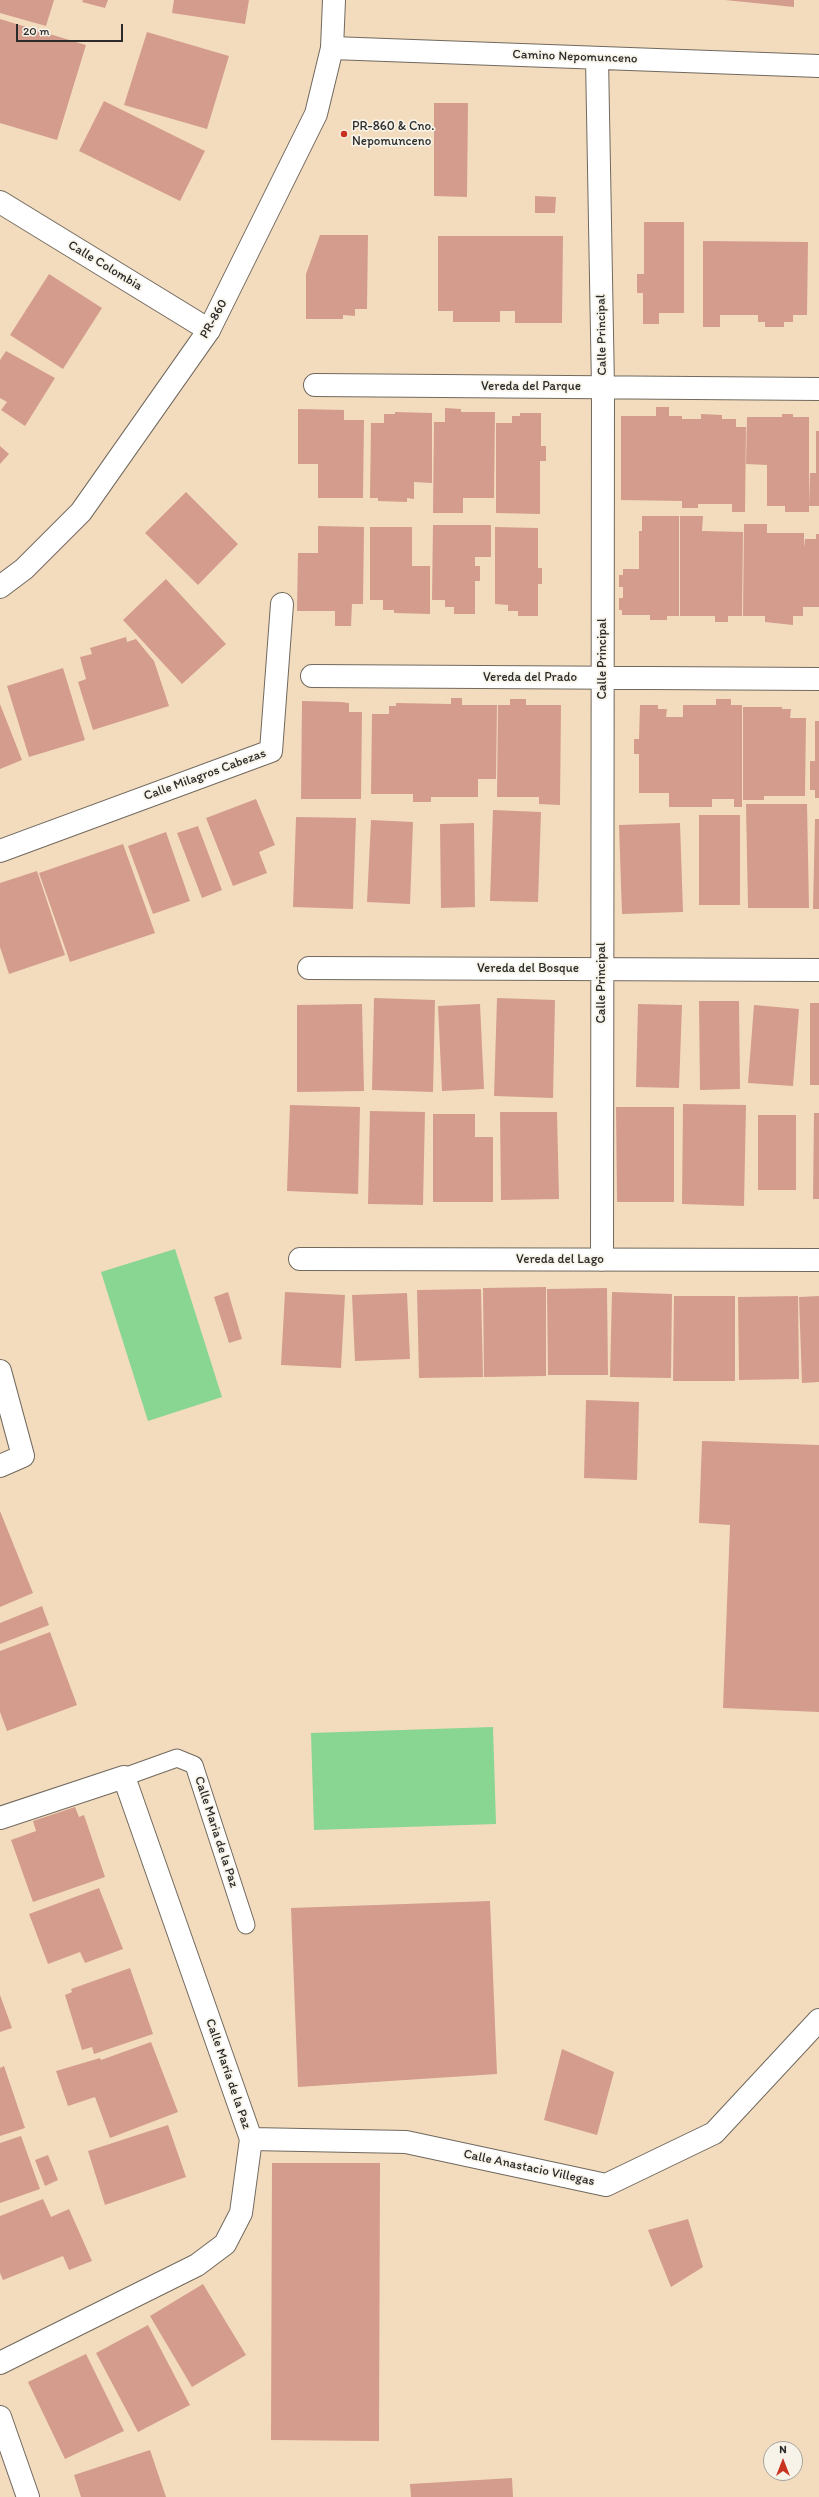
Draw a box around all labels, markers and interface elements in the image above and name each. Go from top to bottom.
scale bar [18,16,125,42]
text: 20 m [23,24,50,38]
street label: Camino Nepomunceno [512,47,638,67]
place label: PR-860 & Cno. Nepomunceno [352,119,434,150]
marker: PR-860 & Cno. Nepomunceno [339,129,349,139]
street label: Calle Colombia [65,238,145,294]
street label: Calle Principal [593,294,611,376]
street label: PR-860 [197,297,231,341]
street label: Vereda del Parque [481,379,581,395]
street label: Calle Principal [595,618,611,700]
street label: Vereda del Prado [483,670,577,686]
street label: Calle Milagros Cabezas [142,746,268,804]
street label: Calle Principal [594,942,610,1024]
street label: Vereda del Bosque [477,961,579,977]
street label: Vereda del Lago [516,1252,604,1268]
street label: Calle Maria de la Paz [191,1774,241,1890]
street label: Calle María de la Paz [202,2017,254,2131]
street label: Calle Anastacio Villegas [462,2146,596,2190]
north arrow [763,2441,803,2481]
text: N [779,2443,787,2456]

